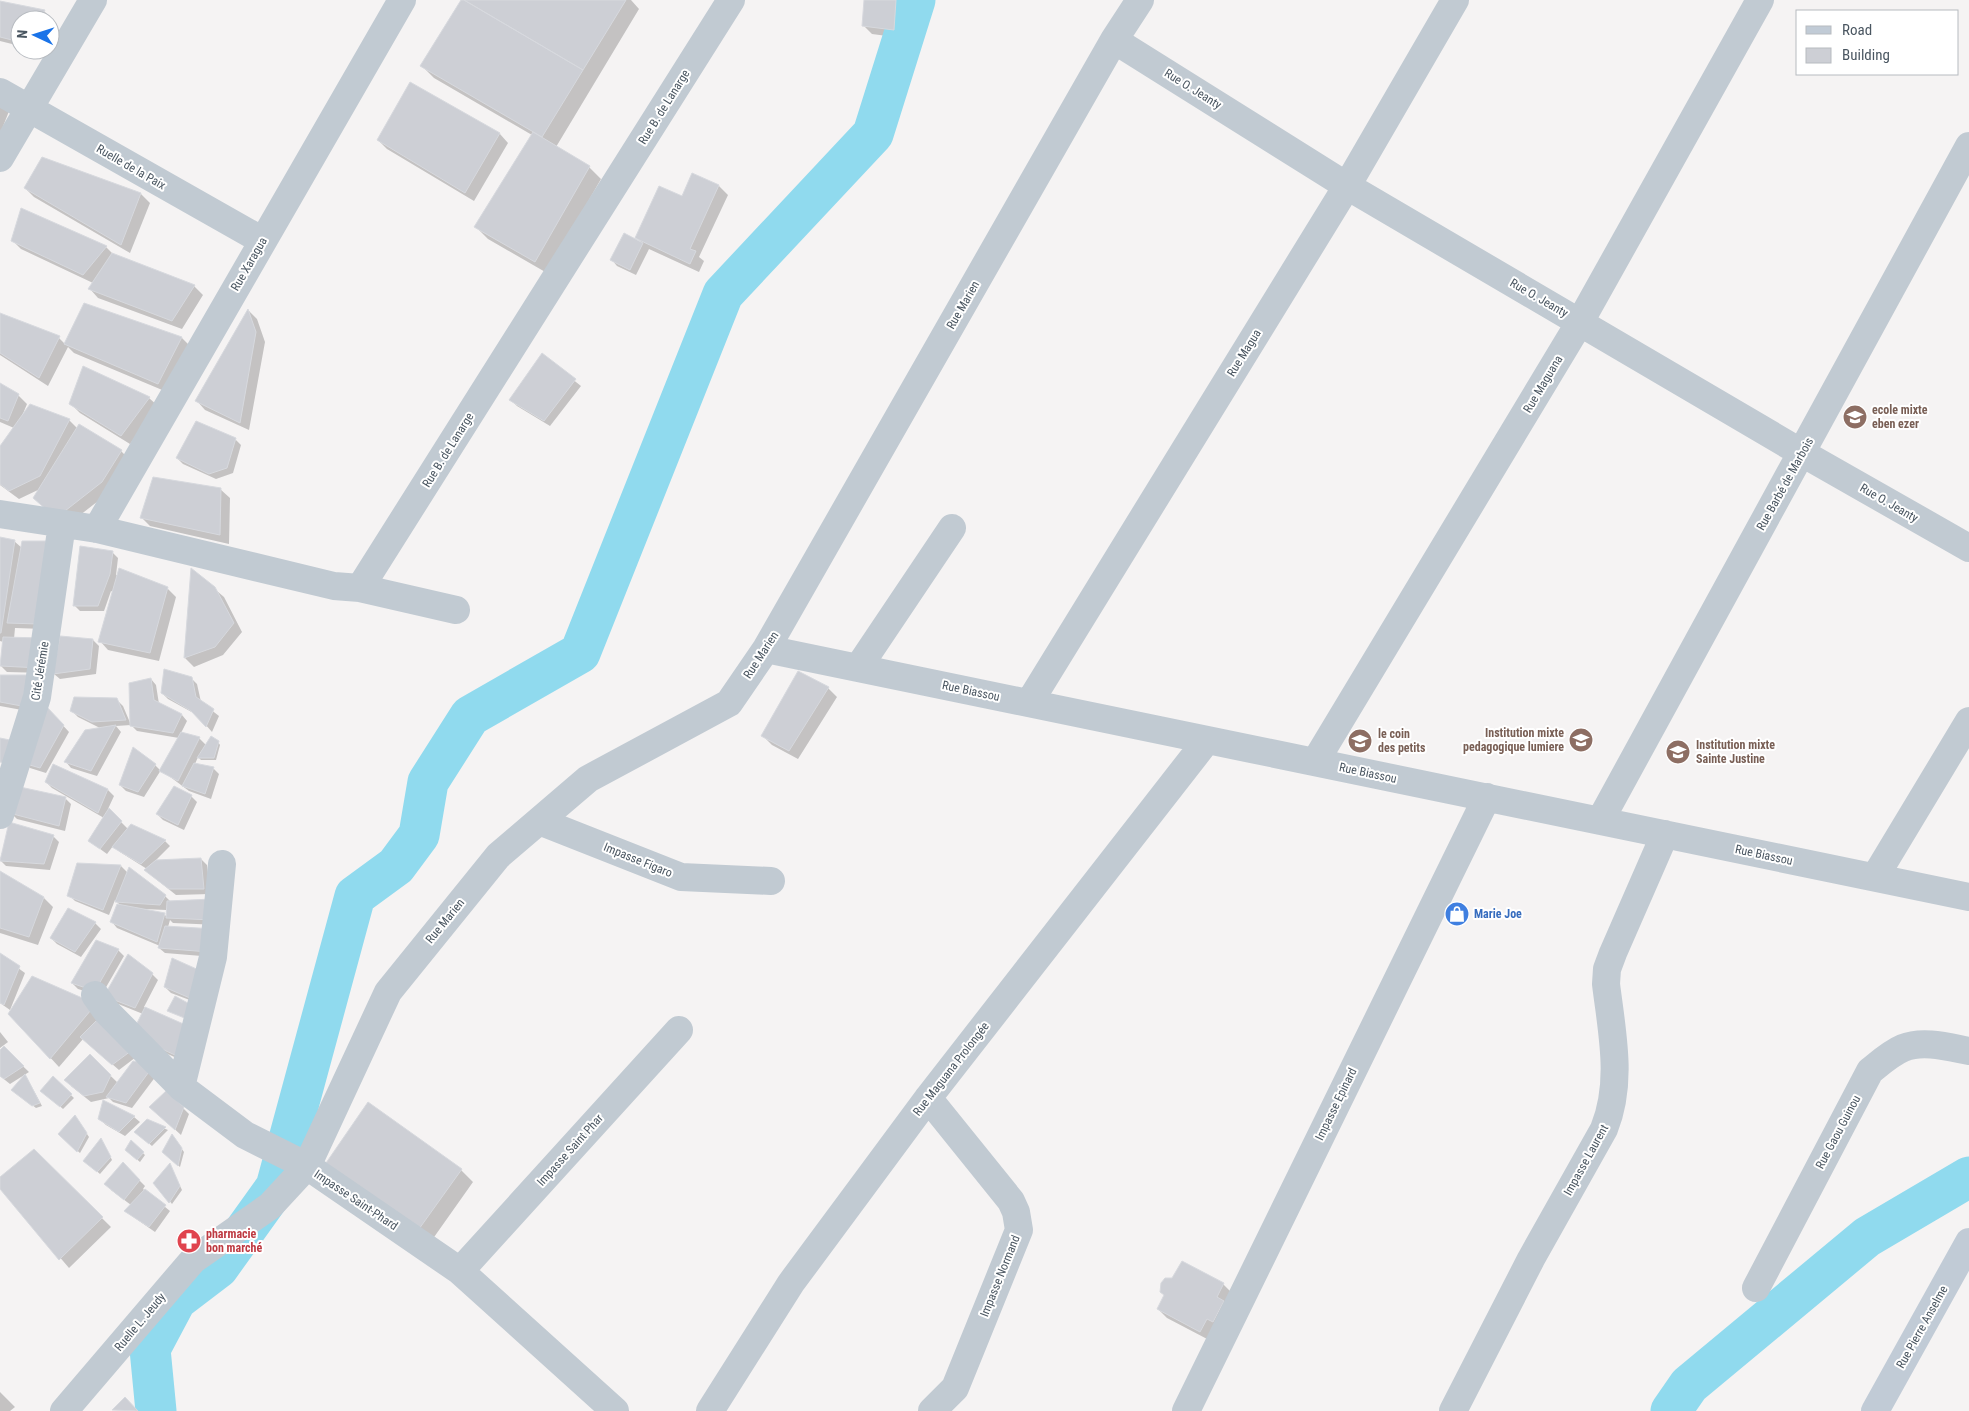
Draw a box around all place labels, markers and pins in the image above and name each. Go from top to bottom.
place label: ecole mixte eben ezer [1872,403,1928,431]
school or university icon: ecole mixte eben ezer [1842,404,1868,430]
place label: Institution mixte pedagogique lumiere [1463,726,1564,754]
place label: le coin des petits [1378,727,1426,755]
school or university icon: Institution mixte pedagogique lumiere [1568,727,1594,753]
school or university icon: le coin des petits [1347,728,1373,754]
place label: Institution mixte Sainte Justine [1696,738,1775,766]
school or university icon: Institution mixte Sainte Justine [1665,739,1691,765]
shop icon: Marie Joe [1444,901,1470,927]
place label: Marie Joe [1474,907,1522,921]
place label: pharmacie bon marché [206,1227,262,1255]
pharmacy icon: pharmacie bon marché [176,1228,202,1254]

